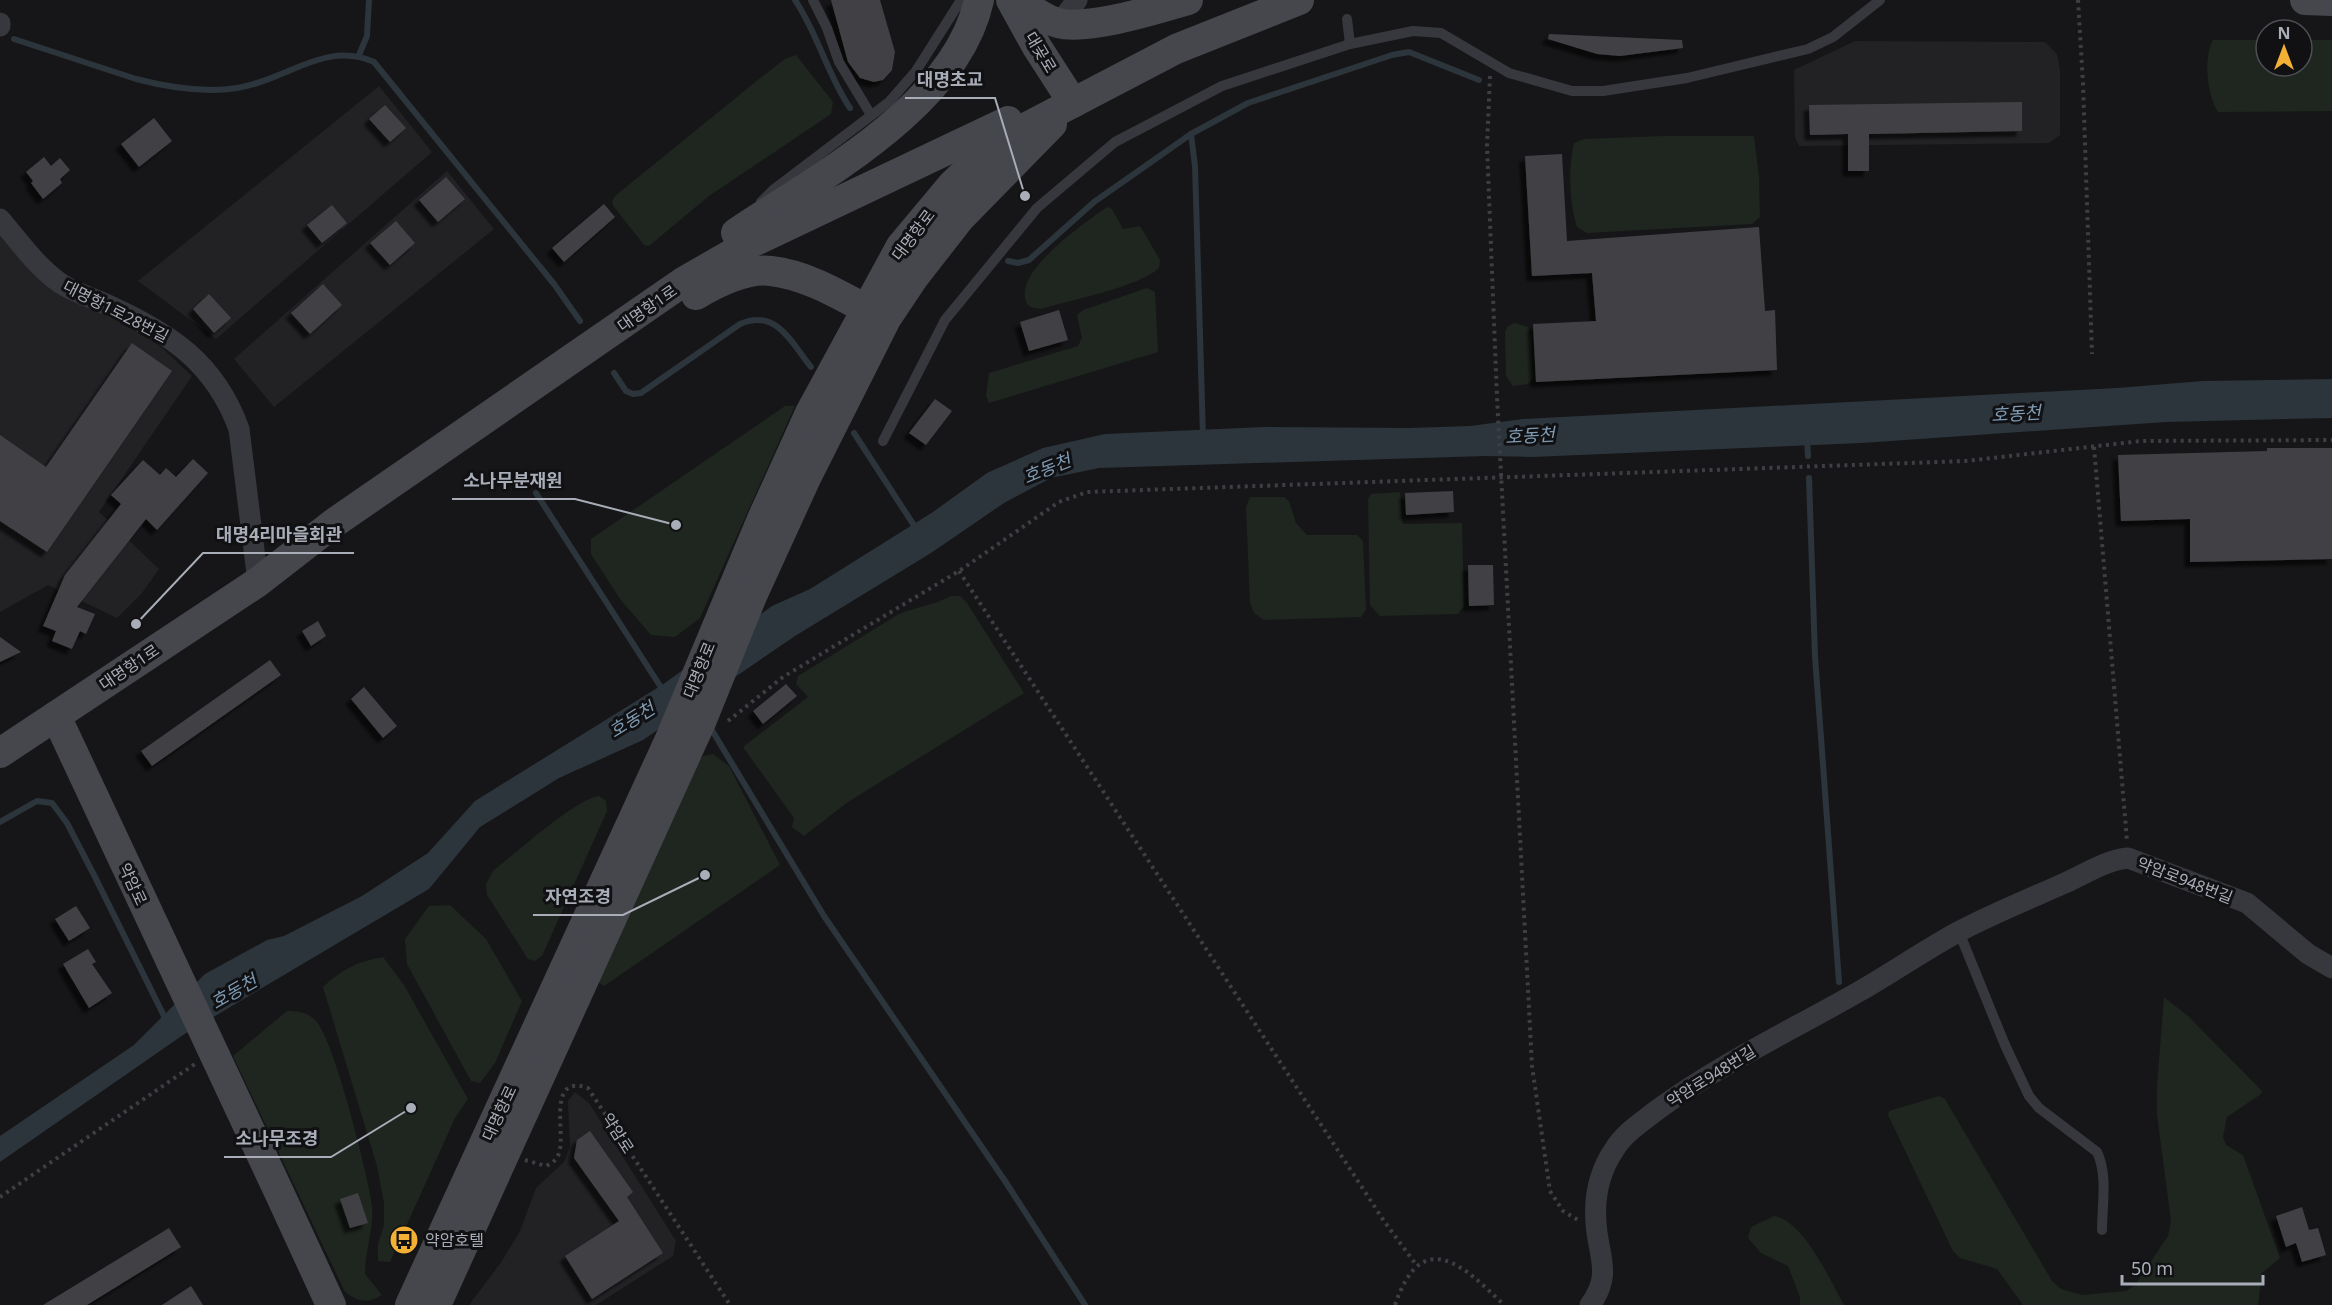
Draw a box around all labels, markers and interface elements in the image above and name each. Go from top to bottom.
north arrow [2254,18,2314,78]
text: N [2277,22,2291,44]
street label: 대곶로 [1020,27,1062,77]
callout: 대명초교 [905,62,995,98]
text: 대명초교 [917,67,983,91]
street label: 대명항로 [886,205,940,265]
street label: 대명항1로28번길 [59,275,173,347]
street label: 대명항1로 [613,279,681,337]
water label: 호동천 [1991,400,2044,426]
water label: 호동천 [1505,422,1558,448]
water label: 호동천 [1019,447,1076,489]
callout: 소나무분재원 [452,463,575,499]
text: 소나무분재원 [463,468,563,492]
callout: 대명4리마을회관 [203,517,354,553]
text: 대명4리마을회관 [216,522,343,546]
street label: 대명항로 [678,638,720,701]
street label: 대명항1로 [95,639,164,695]
water label: 호동천 [604,695,661,742]
street label: 약암로948번길 [2134,852,2236,908]
street label: 약암로 [114,859,152,909]
callout: 자연조경 [533,879,623,915]
text: 자연조경 [545,884,611,908]
water label: 호동천 [206,967,263,1014]
street label: 약암로948번길 [1662,1040,1760,1112]
street label: 대명항로 [477,1081,522,1144]
street label: 약암로 [597,1108,639,1158]
callout: 소나무조경 [224,1121,331,1157]
text: 소나무조경 [236,1126,318,1150]
bus stop icon: 약암호텔 [388,1224,420,1256]
place label: 약암호텔 [425,1229,484,1251]
scale bar [2122,1248,2263,1286]
text: 50 m [2131,1256,2173,1280]

